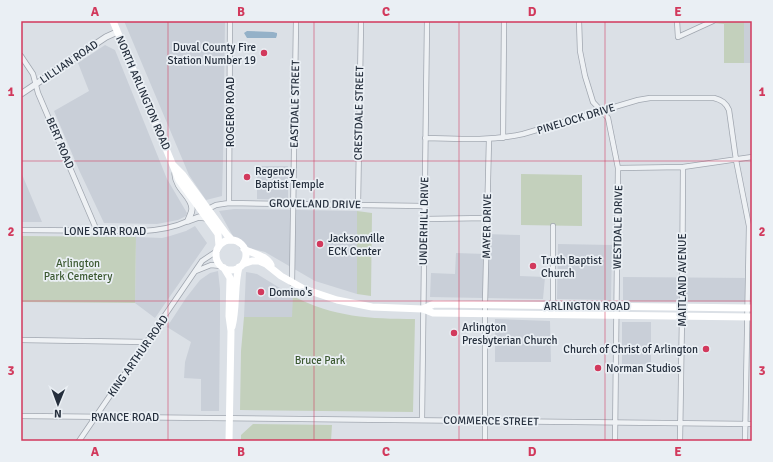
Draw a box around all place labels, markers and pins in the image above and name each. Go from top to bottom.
place label: Duval County Fire Station Number 19 [168,41,256,67]
marker: Duval County Fire Station Number 19 [259,48,269,58]
place label: Regency Baptist Temple [255,165,324,191]
marker: Regency Baptist Temple [242,172,252,182]
place label: Jacksonville ECK Center [328,232,385,258]
marker: Jacksonville ECK Center [315,239,325,249]
place label: Truth Baptist Church [541,254,602,280]
marker: Truth Baptist Church [528,261,538,271]
place label: Domino's [269,286,313,299]
marker: Domino's [256,287,266,297]
place label: Arlington Presbyterian Church [462,321,557,347]
marker: Arlington Presbyterian Church [449,328,459,338]
place label: Church of Christ of Arlington [563,343,698,356]
marker: Church of Christ of Arlington [701,344,711,354]
place label: Norman Studios [606,362,681,375]
marker: Norman Studios [593,363,603,373]

